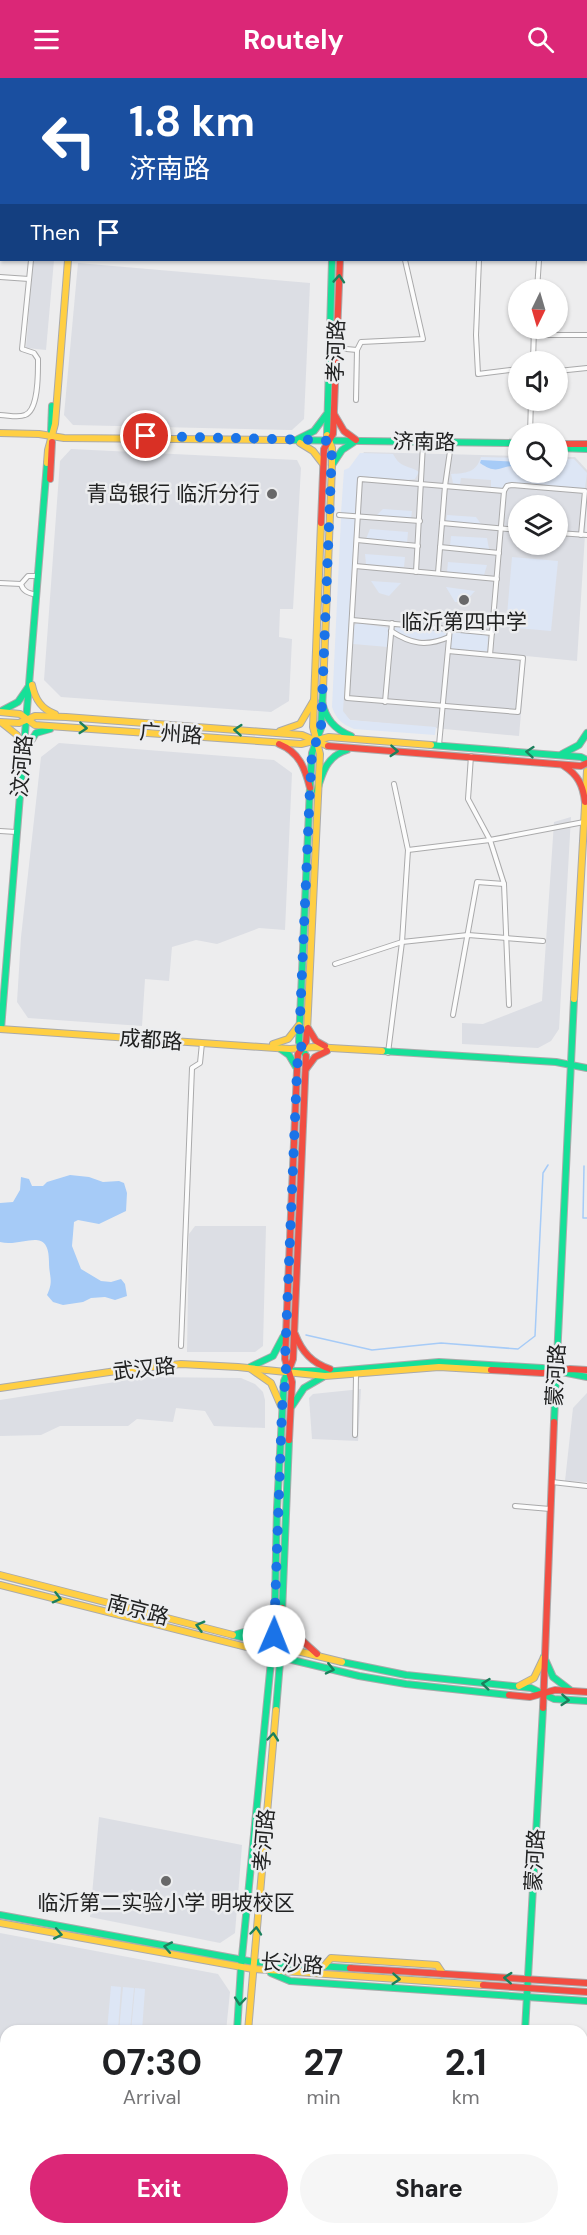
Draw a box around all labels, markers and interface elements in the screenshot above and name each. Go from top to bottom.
text: Routely [243,22,344,57]
icon: menu [30,23,63,56]
icon: search [524,23,557,56]
text: 1.8 km [129,94,255,149]
icon: left [30,102,108,180]
text: 济南路 [129,151,210,186]
icon: arrive [92,216,125,249]
text: Then [30,218,80,247]
one-way arrow [332,274,345,283]
north arrow [508,279,568,339]
map controls [508,279,568,555]
street label: 孝河路 [321,319,351,383]
button: sound [508,351,568,411]
pin [120,410,171,461]
icon: arrive [129,419,162,452]
button: search [508,423,568,483]
street label: 济南路 [392,427,456,457]
place label: 青岛银行 临沂分行 [86,480,260,508]
marker: 青岛银行 临沂分行 [265,487,279,501]
button: layers [508,495,568,555]
marker: 临沂第四中学 [457,593,471,607]
place label: 临沂第四中学 [401,608,527,636]
street label: 广州路 [139,718,203,750]
one-way arrow [79,721,88,734]
one-way arrow [233,724,243,737]
street label: 汶河路 [5,733,39,799]
one-way arrow [390,744,399,757]
one-way arrow [525,746,534,759]
street label: 成都路 [119,1024,183,1056]
street label: 蒙河路 [540,1343,572,1407]
street label: 武汉路 [111,1352,177,1386]
street label: 南京路 [104,1588,172,1632]
one-way arrow [52,1591,62,1604]
position arrow [242,1604,306,1668]
one-way arrow [195,1621,205,1634]
one-way arrow [324,1662,334,1675]
one-way arrow [482,1678,491,1691]
one-way arrow [560,1693,569,1706]
one-way arrow [267,1732,280,1741]
street label: 孝河路 [247,1807,281,1873]
street label: 蒙河路 [519,1828,551,1892]
marker: 临沂第二实验小学 明坡校区 [159,1874,173,1888]
place label: 临沂第二实验小学 明坡校区 [37,1889,295,1917]
one-way arrow [250,1926,263,1935]
one-way arrow [52,1927,62,1940]
one-way arrow [163,1941,173,1954]
street label: 长沙路 [260,1948,324,1980]
one-way arrow [503,1971,512,1984]
one-way arrow [392,1973,401,1986]
one-way arrow [234,1997,247,2006]
text: 07:30 [101,2039,202,2086]
text: 27 [304,2039,343,2086]
text: 2.1 [445,2039,487,2086]
text: Arrival [123,2084,181,2110]
text: min [306,2084,341,2110]
text: km [452,2084,480,2110]
button: Exit [30,2154,288,2223]
button: Share [300,2154,558,2223]

